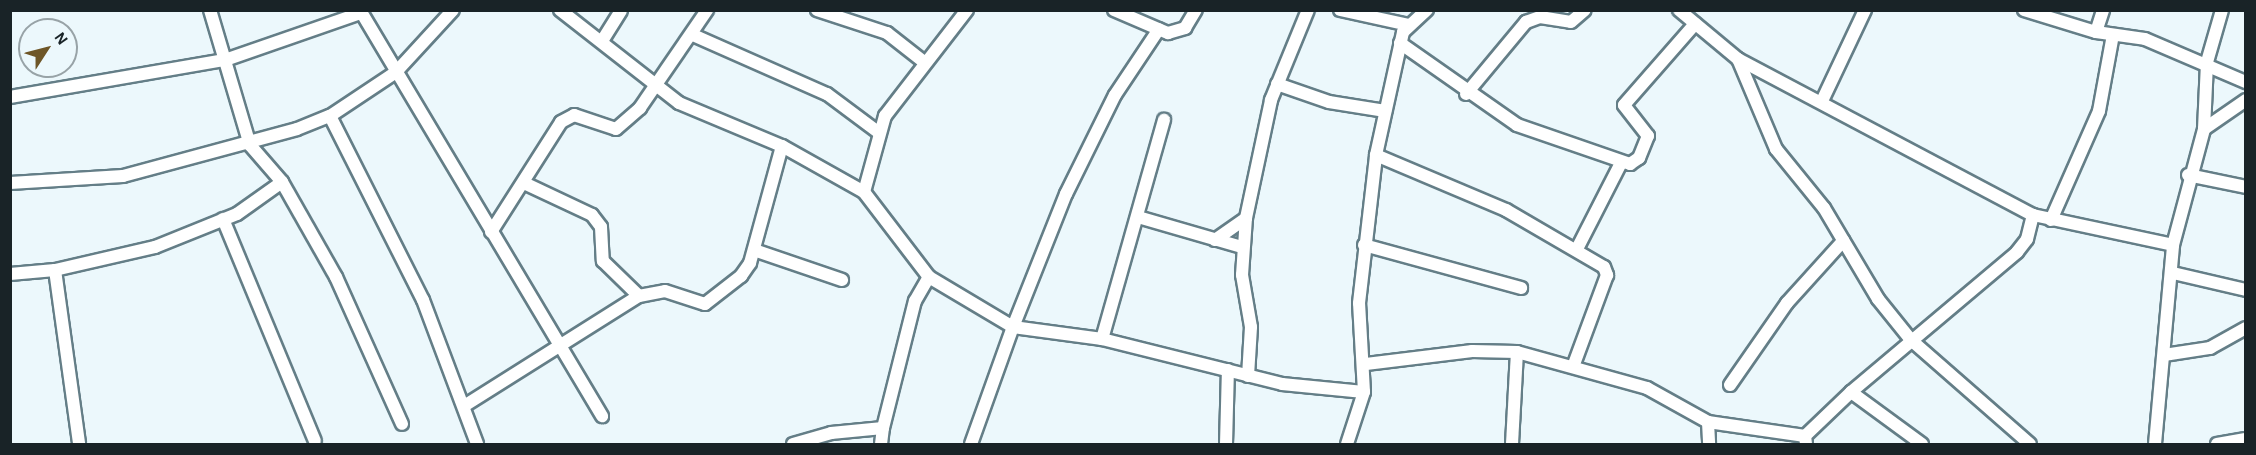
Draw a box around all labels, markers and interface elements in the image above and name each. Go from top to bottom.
north arrow [18,18,78,78]
text: N [51,29,71,48]

